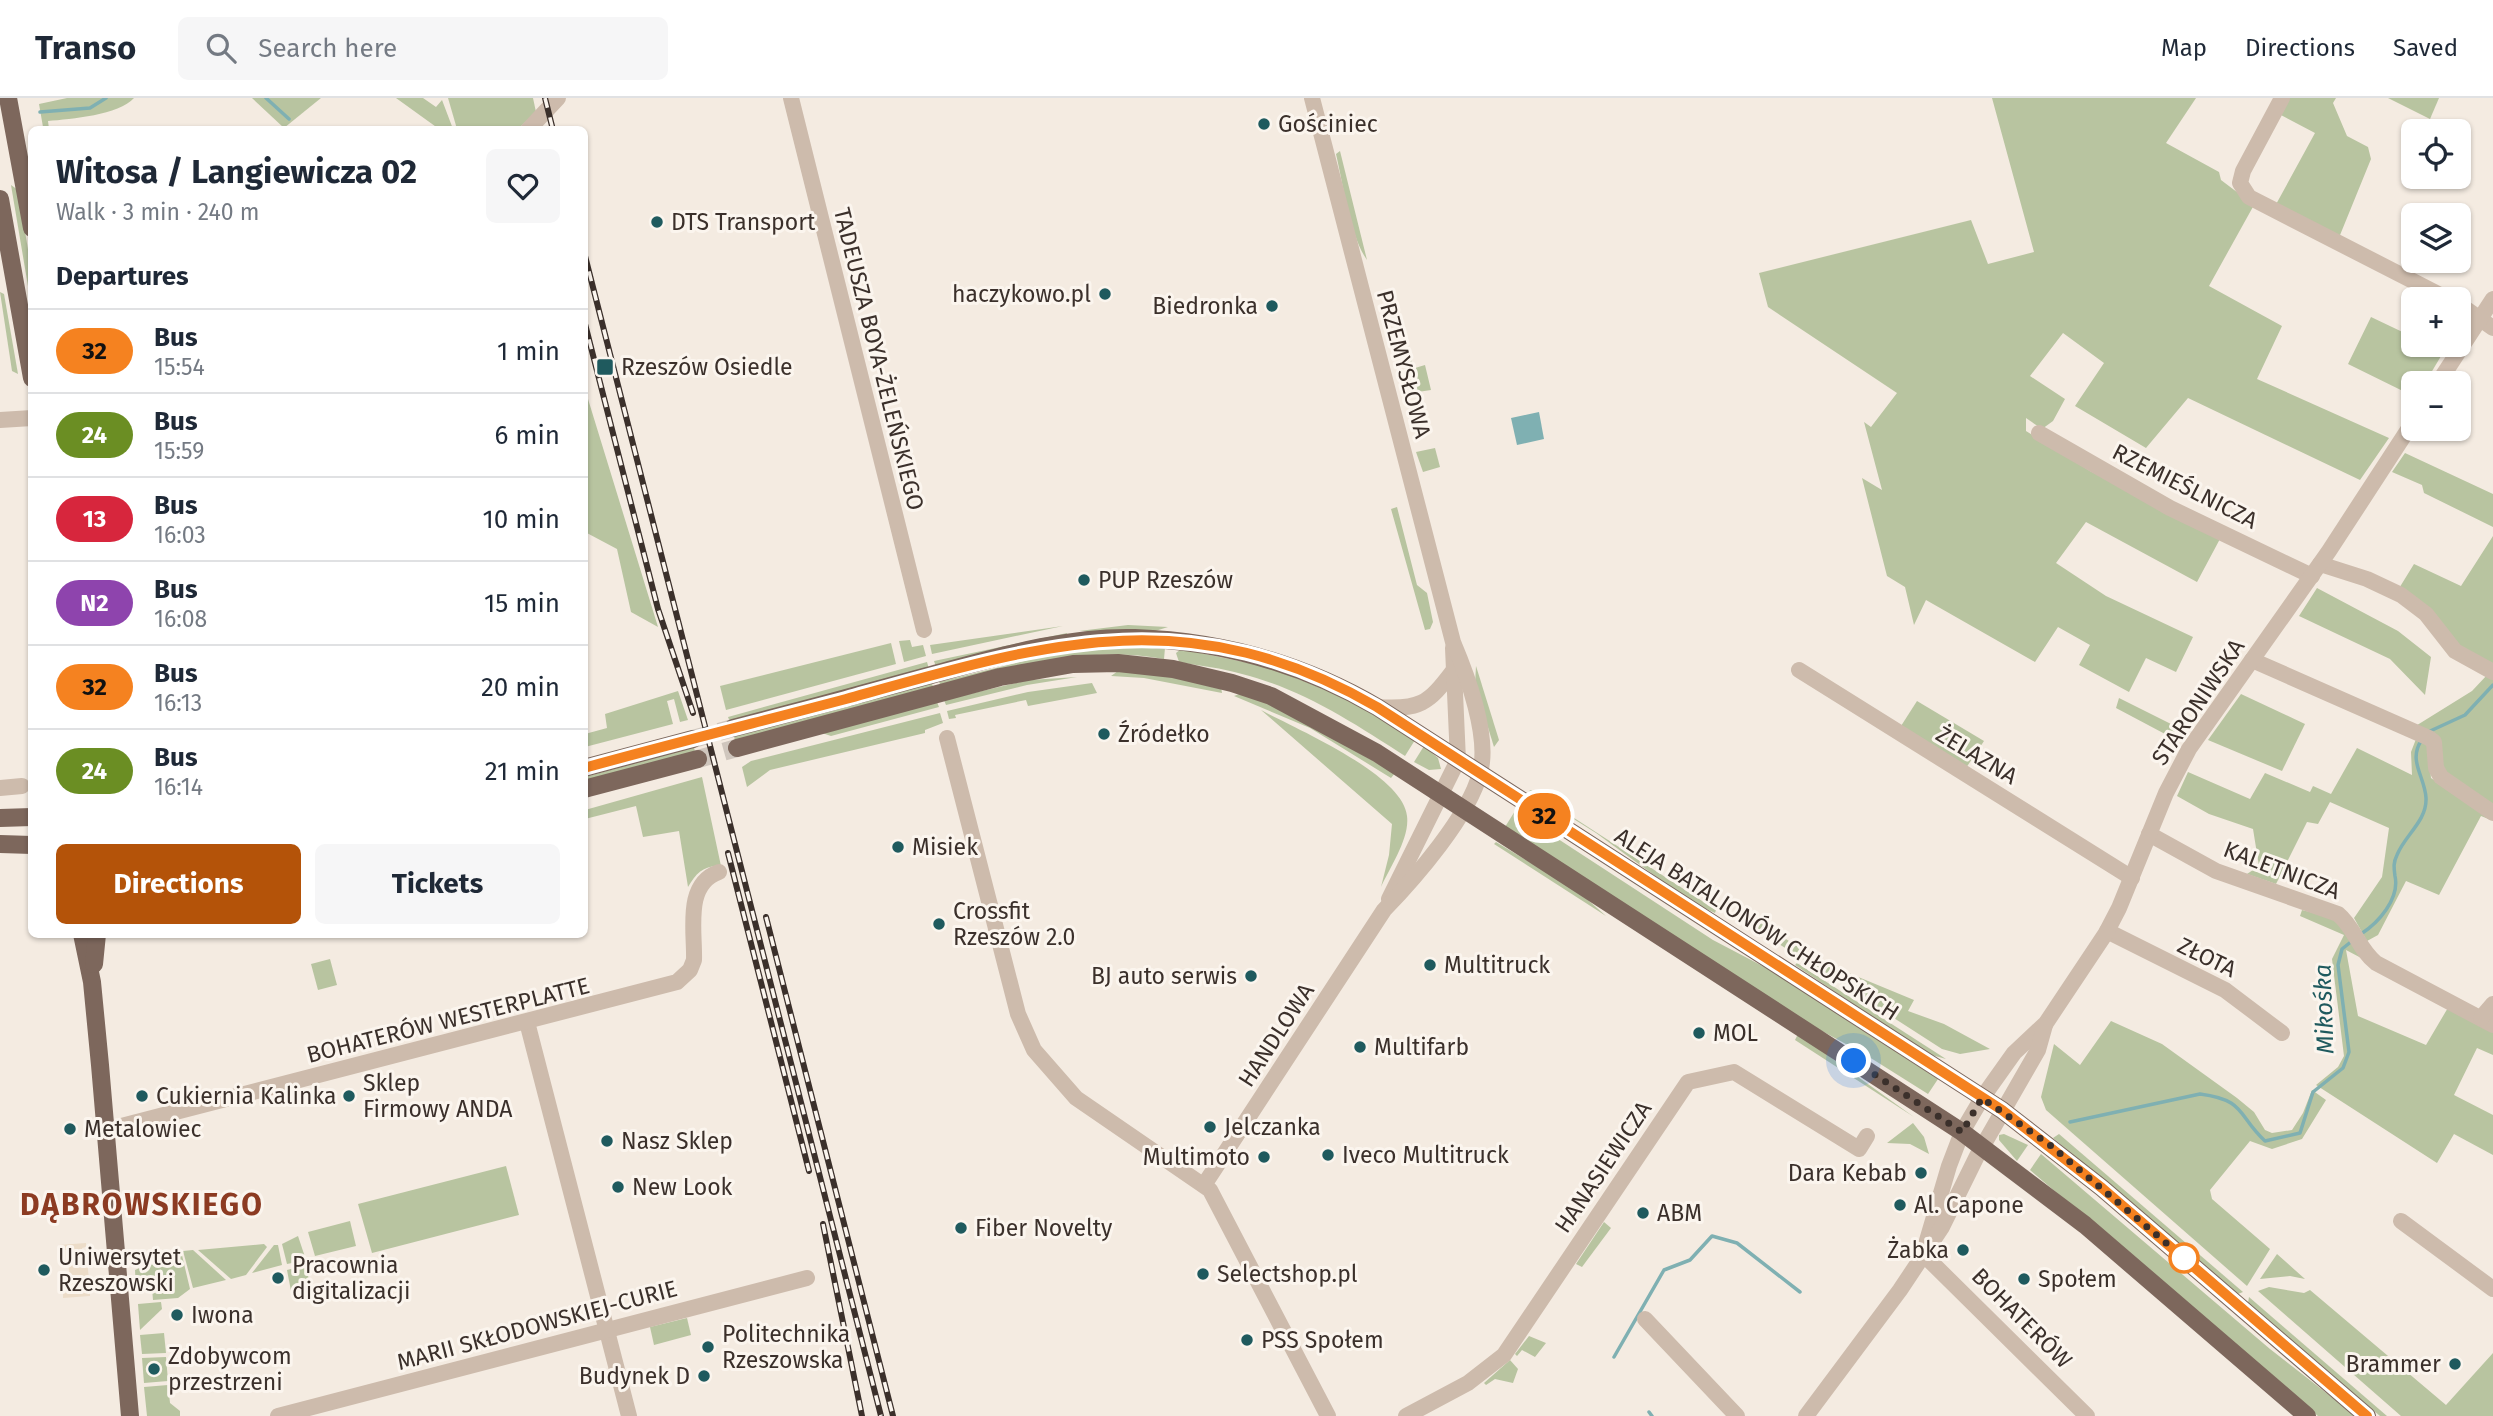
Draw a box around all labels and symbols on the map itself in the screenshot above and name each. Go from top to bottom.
place label: Gościniec [1278,110,1378,138]
marker: Gościniec [1256,116,1272,132]
street label: TADEUSZA BOYA-ŻELEŃSKIEGO [828,205,931,513]
place label: DTS Transport [671,208,816,236]
marker: DTS Transport [649,214,665,230]
place label: haczykowo.pl [952,280,1091,308]
marker: haczykowo.pl [1097,286,1113,302]
street label: PRZEMYSŁOWA [1371,287,1437,442]
place label: Biedronka [1152,292,1258,320]
marker: Biedronka [1264,298,1280,314]
place label: Rzeszów Osiedle [621,353,793,381]
marker: Rzeszów Osiedle [595,357,615,377]
street label: RZEMIEŚLNICZA [2108,437,2263,535]
place label: PUP Rzeszów [1098,566,1233,594]
marker: PUP Rzeszów [1076,572,1092,588]
street label: STARONIWSKA [2146,633,2251,770]
place label: Źródełko [1118,719,1210,748]
street label: ŻELAZNA [1931,720,2023,791]
marker: Źródełko [1096,726,1112,742]
line badge: 32 [1512,793,1576,839]
street label: ALEJA BATALIONÓW CHŁOPSKICH [1610,821,1905,1027]
place label: Misiek [912,833,978,861]
street label: KALETNICZA [2220,835,2345,905]
marker: Misiek [890,839,906,855]
place label: Crossfit Rzeszów 2.0 [953,897,1075,951]
marker: Crossfit Rzeszów 2.0 [931,916,947,932]
street label: ZŁOTA [2173,931,2242,983]
place label: Multitruck [1444,951,1550,979]
marker: Multitruck [1422,957,1438,973]
place label: BJ auto serwis [1091,962,1237,990]
water label: Mikośka [2308,964,2340,1054]
marker: BJ auto serwis [1243,968,1259,984]
street label: BOHATERÓW WESTERPLATTE [303,970,592,1069]
street label: HANDLOWA [1232,977,1320,1092]
place label: MOL [1713,1019,1758,1047]
marker: MOL [1691,1025,1707,1041]
place label: Multifarb [1374,1033,1469,1061]
marker: Multifarb [1352,1039,1368,1055]
your location [1836,1043,1871,1078]
place label: Sklep Firmowy ANDA [363,1069,513,1123]
place label: Cukiernia Kalinka [156,1082,336,1110]
marker: Cukiernia Kalinka [134,1088,150,1104]
marker: Sklep Firmowy ANDA [341,1088,357,1104]
street label: HANASIEWICZA [1549,1095,1658,1238]
place label: Jelczanka [1224,1113,1321,1141]
place label: Metalowiec [84,1115,201,1143]
marker: Jelczanka [1202,1119,1218,1135]
marker: Metalowiec [62,1121,78,1137]
place label: Nasz Sklep [621,1127,733,1155]
marker: Nasz Sklep [599,1133,615,1149]
place label: Iveco Multitruck [1342,1141,1509,1169]
place label: Multimoto [1143,1143,1250,1171]
marker: Iveco Multitruck [1320,1147,1336,1163]
marker: Multimoto [1256,1149,1272,1165]
place label: Dara Kebab [1788,1159,1907,1187]
marker: Dara Kebab [1913,1165,1929,1181]
place label: New Look [632,1173,733,1201]
marker: New Look [610,1179,626,1195]
district label: DĄBROWSKIEGO [20,1187,264,1223]
place label: Al. Capone [1914,1191,2024,1219]
marker: Al. Capone [1892,1197,1908,1213]
place label: ABM [1657,1199,1702,1227]
marker: ABM [1635,1205,1651,1221]
place label: Fiber Novelty [975,1214,1113,1242]
marker: Fiber Novelty [953,1220,969,1236]
place label: Żabka [1887,1236,1949,1264]
marker: Żabka [1955,1242,1971,1258]
place label: Uniwersytet Rzeszowski [58,1243,182,1297]
unlabelled marker [2169,1243,2199,1273]
place label: Pracownia digitalizacji [292,1251,410,1305]
place label: Selectshop.pl [1217,1260,1358,1288]
street label: BOHATERÓW [1966,1261,2079,1374]
marker: Uniwersytet Rzeszowski [36,1262,52,1278]
place label: Społem [2038,1265,2117,1293]
marker: Selectshop.pl [1195,1266,1211,1282]
marker: Pracownia digitalizacji [270,1270,286,1286]
marker: Społem [2016,1271,2032,1287]
street label: MARII SKŁODOWSKIEJ-CURIE [394,1274,680,1376]
place label: Iwona [191,1301,254,1329]
marker: Iwona [169,1307,185,1323]
place label: Politechnika Rzeszowska [722,1320,850,1374]
place label: PSS Społem [1261,1326,1384,1354]
marker: PSS Społem [1239,1332,1255,1348]
marker: Politechnika Rzeszowska [700,1339,716,1355]
place label: Zdobywcom przestrzeni [168,1342,292,1396]
place label: Brammer [2346,1350,2441,1378]
marker: Brammer [2447,1356,2463,1372]
marker: Zdobywcom przestrzeni [146,1361,162,1377]
place label: Budynek D [579,1362,690,1390]
marker: Budynek D [696,1368,712,1384]

